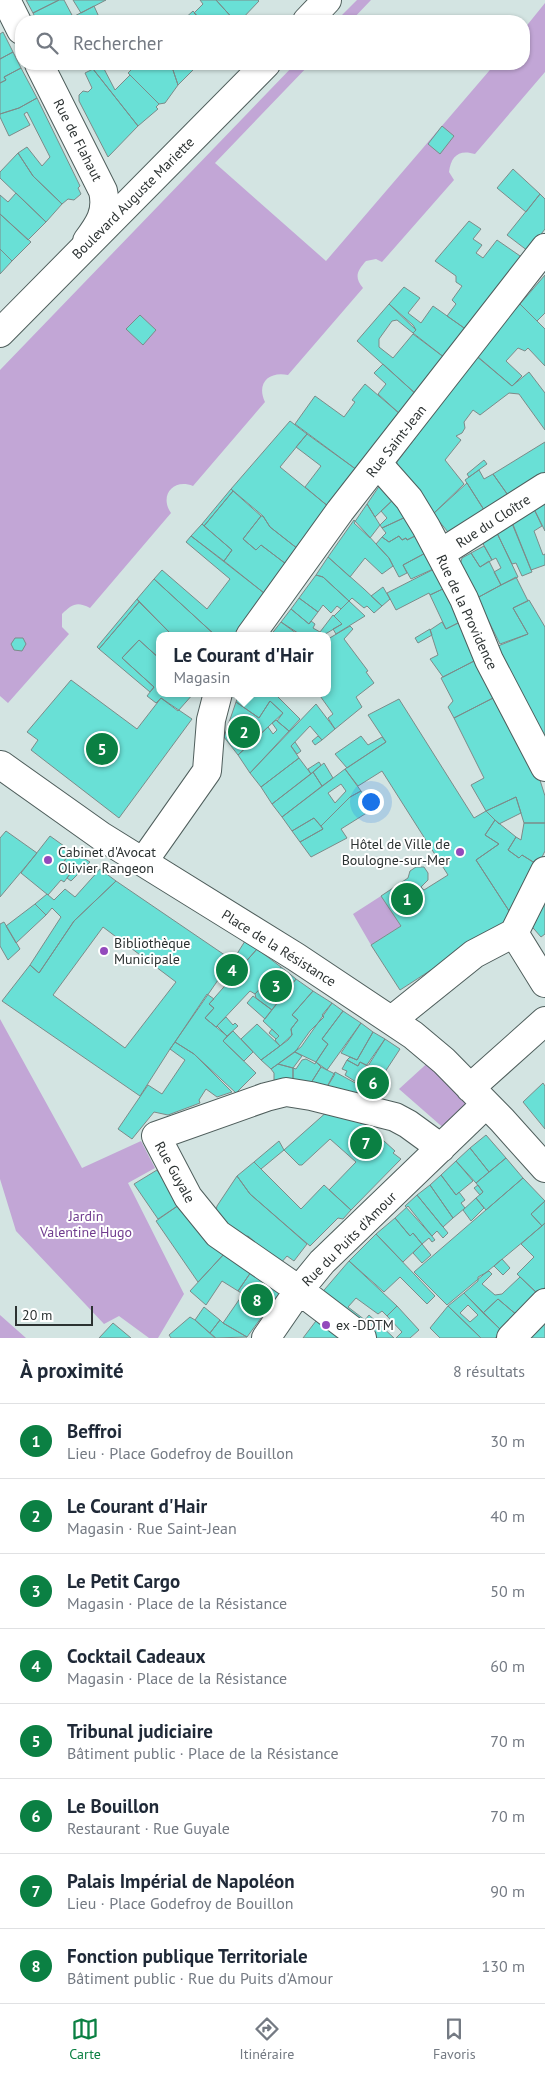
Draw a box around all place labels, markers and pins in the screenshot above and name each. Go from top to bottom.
pin: 2 [228,713,260,751]
pin: 5 [86,730,118,768]
place label: Hôtel de Ville de Boulogne-sur-Mer [342,835,450,869]
place label: Cabinet d'Avocat Olivier Rangeon [58,843,156,877]
marker: Hôtel de Ville de Boulogne-sur-Mer [454,846,466,858]
marker: Cabinet d'Avocat Olivier Rangeon [42,854,54,866]
pin: 1 [391,880,423,918]
place label: Bibliothèque Municipale [114,934,190,968]
marker: Bibliothèque Municipale [98,945,110,957]
pin: 4 [216,951,248,989]
pin: 3 [260,967,292,1005]
pin: 6 [357,1064,389,1102]
pin: 7 [350,1124,382,1162]
pin: 8 [241,1281,273,1319]
place label: ex -DDTM [336,1316,394,1334]
marker: ex -DDTM [320,1319,332,1331]

